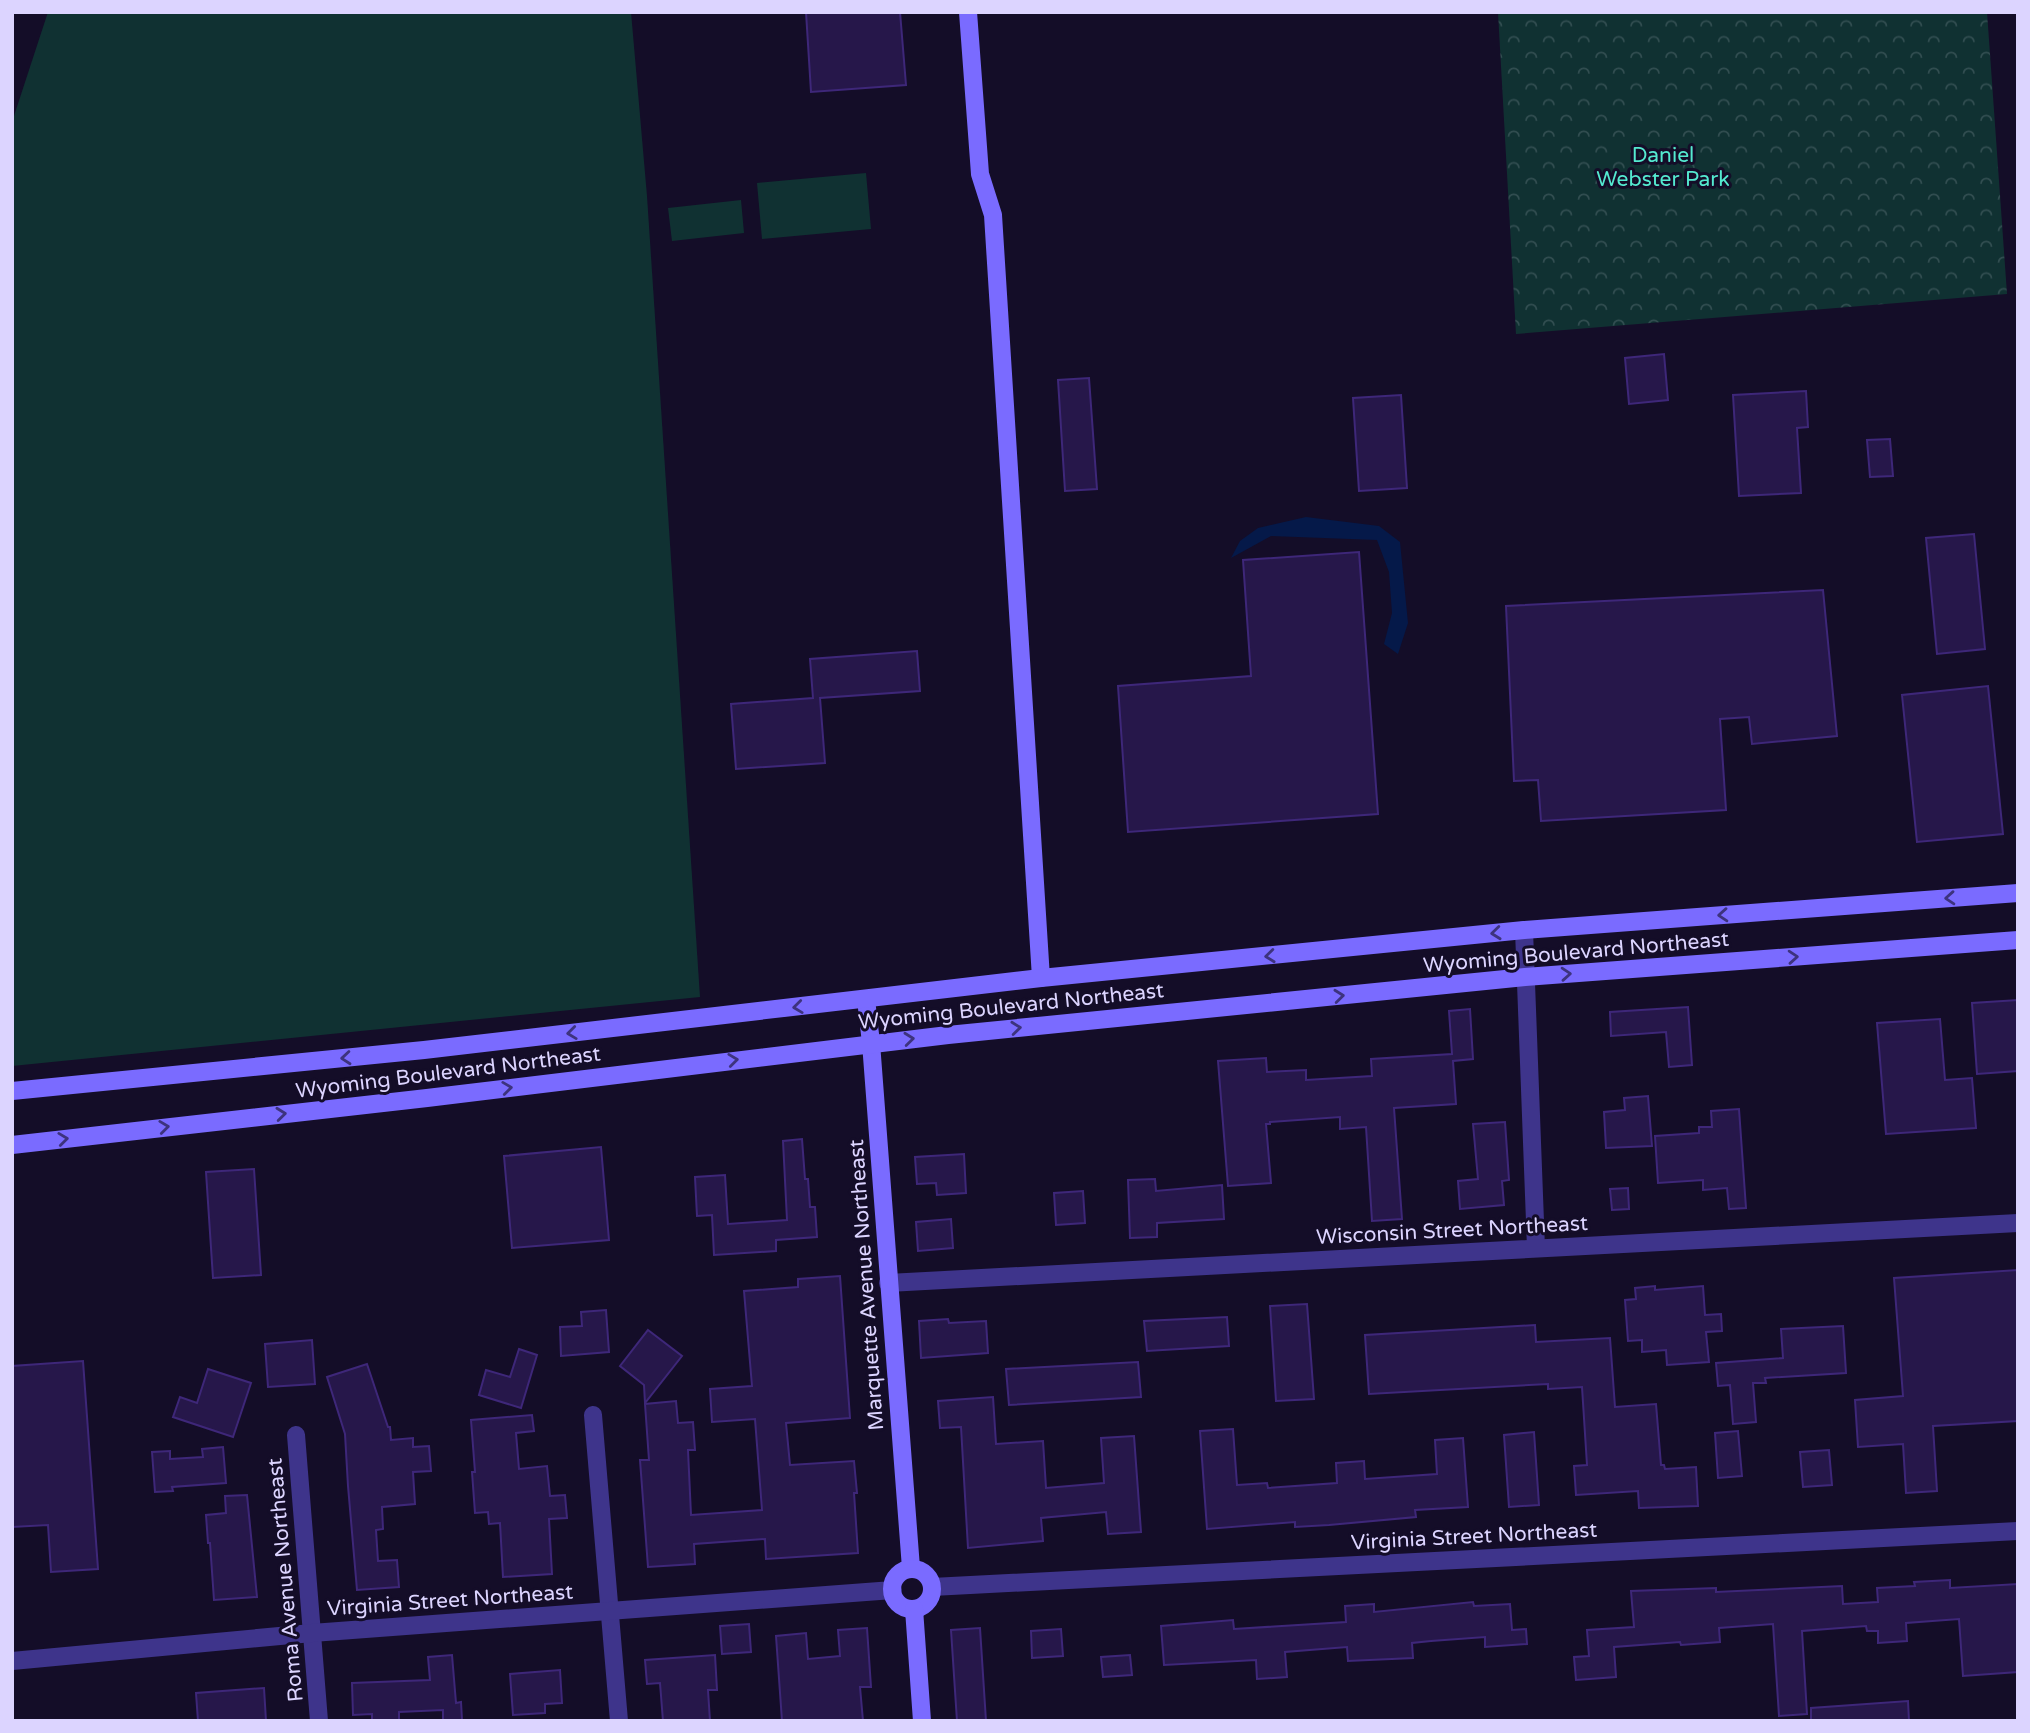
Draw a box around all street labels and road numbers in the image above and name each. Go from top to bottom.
street label: Wyoming Boulevard Northeast [1422,927,1730,978]
street label: Wyoming Boulevard Northeast [857,978,1165,1035]
street label: Wyoming Boulevard Northeast [294,1041,602,1104]
street label: Marquette Avenue Northeast [844,1139,889,1431]
street label: Wisconsin Street Northeast [1316,1211,1588,1250]
street label: Roma Avenue Northeast [262,1457,309,1703]
street label: Virginia Street Northeast [1350,1518,1598,1555]
street label: Virginia Street Northeast [326,1579,574,1622]

